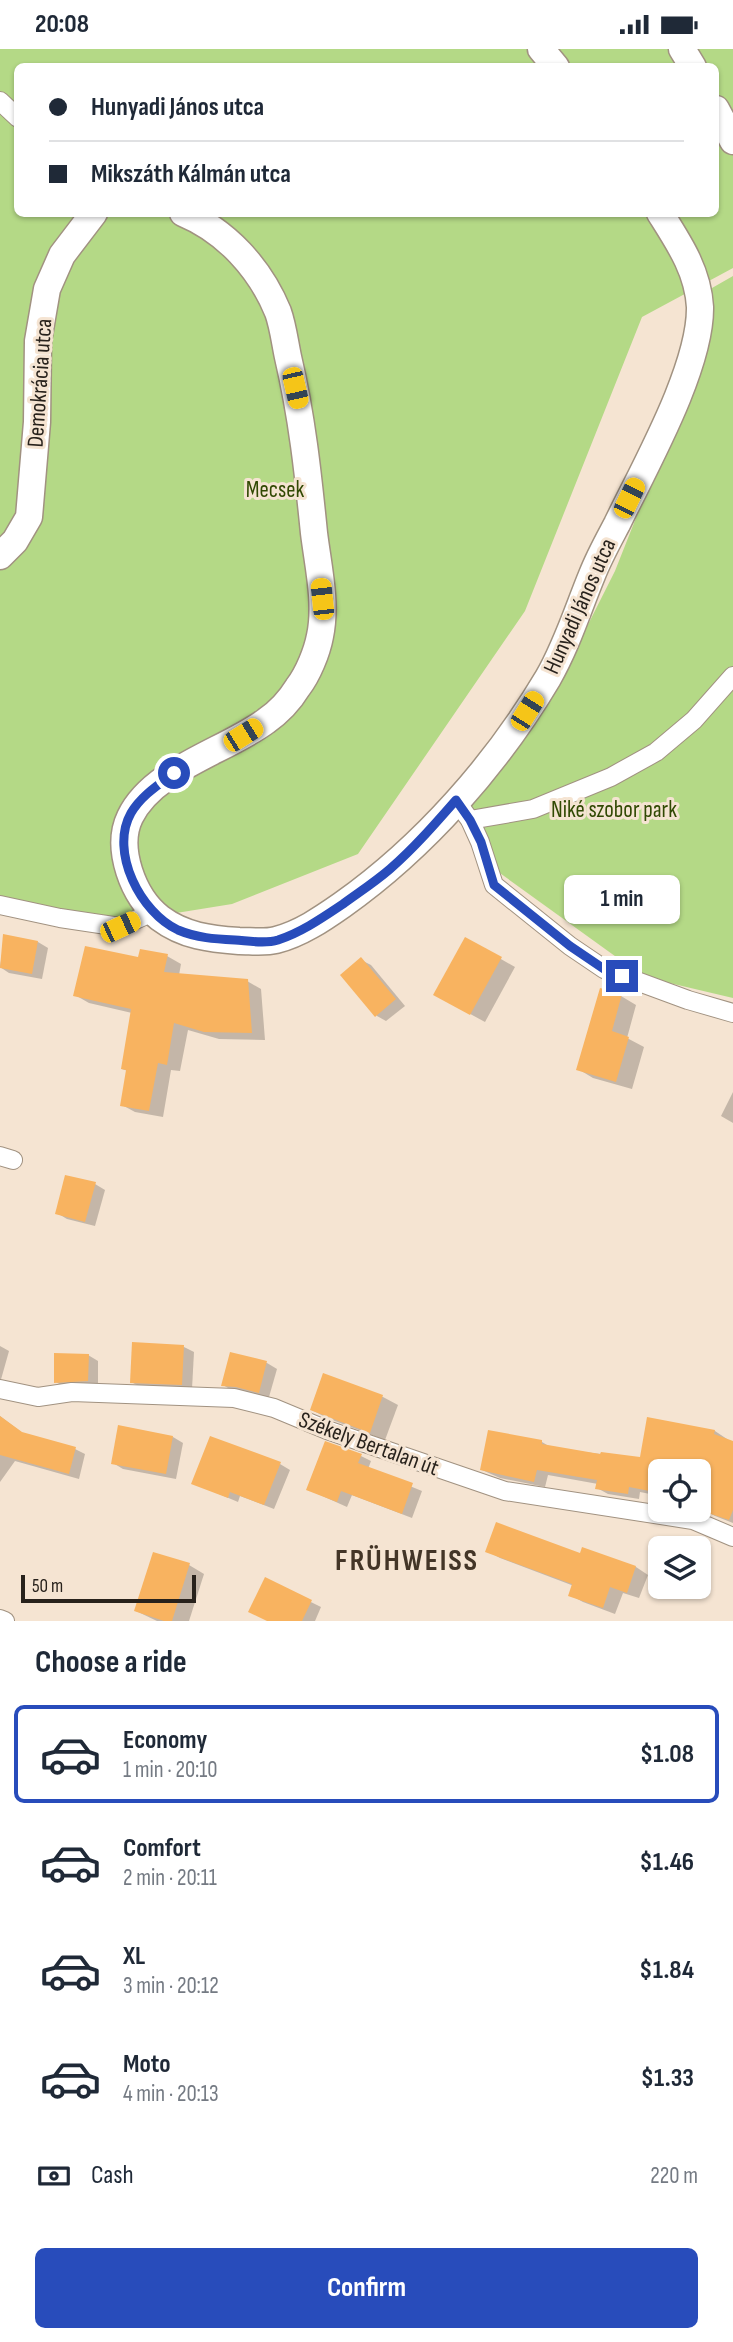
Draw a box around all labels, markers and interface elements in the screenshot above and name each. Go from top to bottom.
text: 20:08 [35,9,89,40]
text: Hunyadi János utca [91,92,264,123]
text: Mikszáth Kálmán utca [91,159,291,190]
street label: Demokrácia utca [22,318,58,448]
car [281,365,310,411]
car [611,475,648,521]
park label: Mecsek [246,476,304,504]
street label: Hunyadi János utca [538,534,622,678]
car [310,577,335,621]
car [507,688,548,734]
car [220,715,267,755]
route start [158,757,190,789]
park label: Niké szobor park [551,796,677,824]
callout: 1 min [564,874,680,923]
text: 1 min [601,885,643,913]
car [97,909,144,945]
route end [606,960,638,992]
street label: Székely Bertalan út [295,1406,442,1482]
map controls [648,1459,711,1599]
button: locate [648,1459,711,1522]
button: layers [648,1536,711,1599]
district label: FRÜHWEISS [335,1543,479,1579]
scale bar [21,1572,196,1604]
text: 50 m [32,1575,63,1598]
text: Choose a ride [35,1643,187,1682]
icon: car [39,1723,102,1786]
text: Economy [123,1725,207,1756]
text: $1.08 [640,1739,694,1770]
text: 1 min · 20:10 [123,1756,218,1784]
icon: car [39,1831,102,1894]
text: Comfort [123,1833,201,1864]
text: $1.46 [639,1847,694,1878]
text: 2 min · 20:11 [123,1864,217,1892]
icon: car [39,1939,102,2002]
text: XL [123,1941,145,1972]
text: $1.84 [639,1955,694,1986]
text: 3 min · 20:12 [123,1972,219,2000]
icon: car [39,2047,102,2110]
text: Moto [123,2049,171,2080]
text: $1.33 [641,2063,694,2094]
text: 4 min · 20:13 [123,2080,219,2108]
icon: cash [35,2157,73,2195]
text: Cash [91,2160,134,2191]
text: 220 m [650,2162,698,2190]
button: Confirm [35,2248,698,2328]

